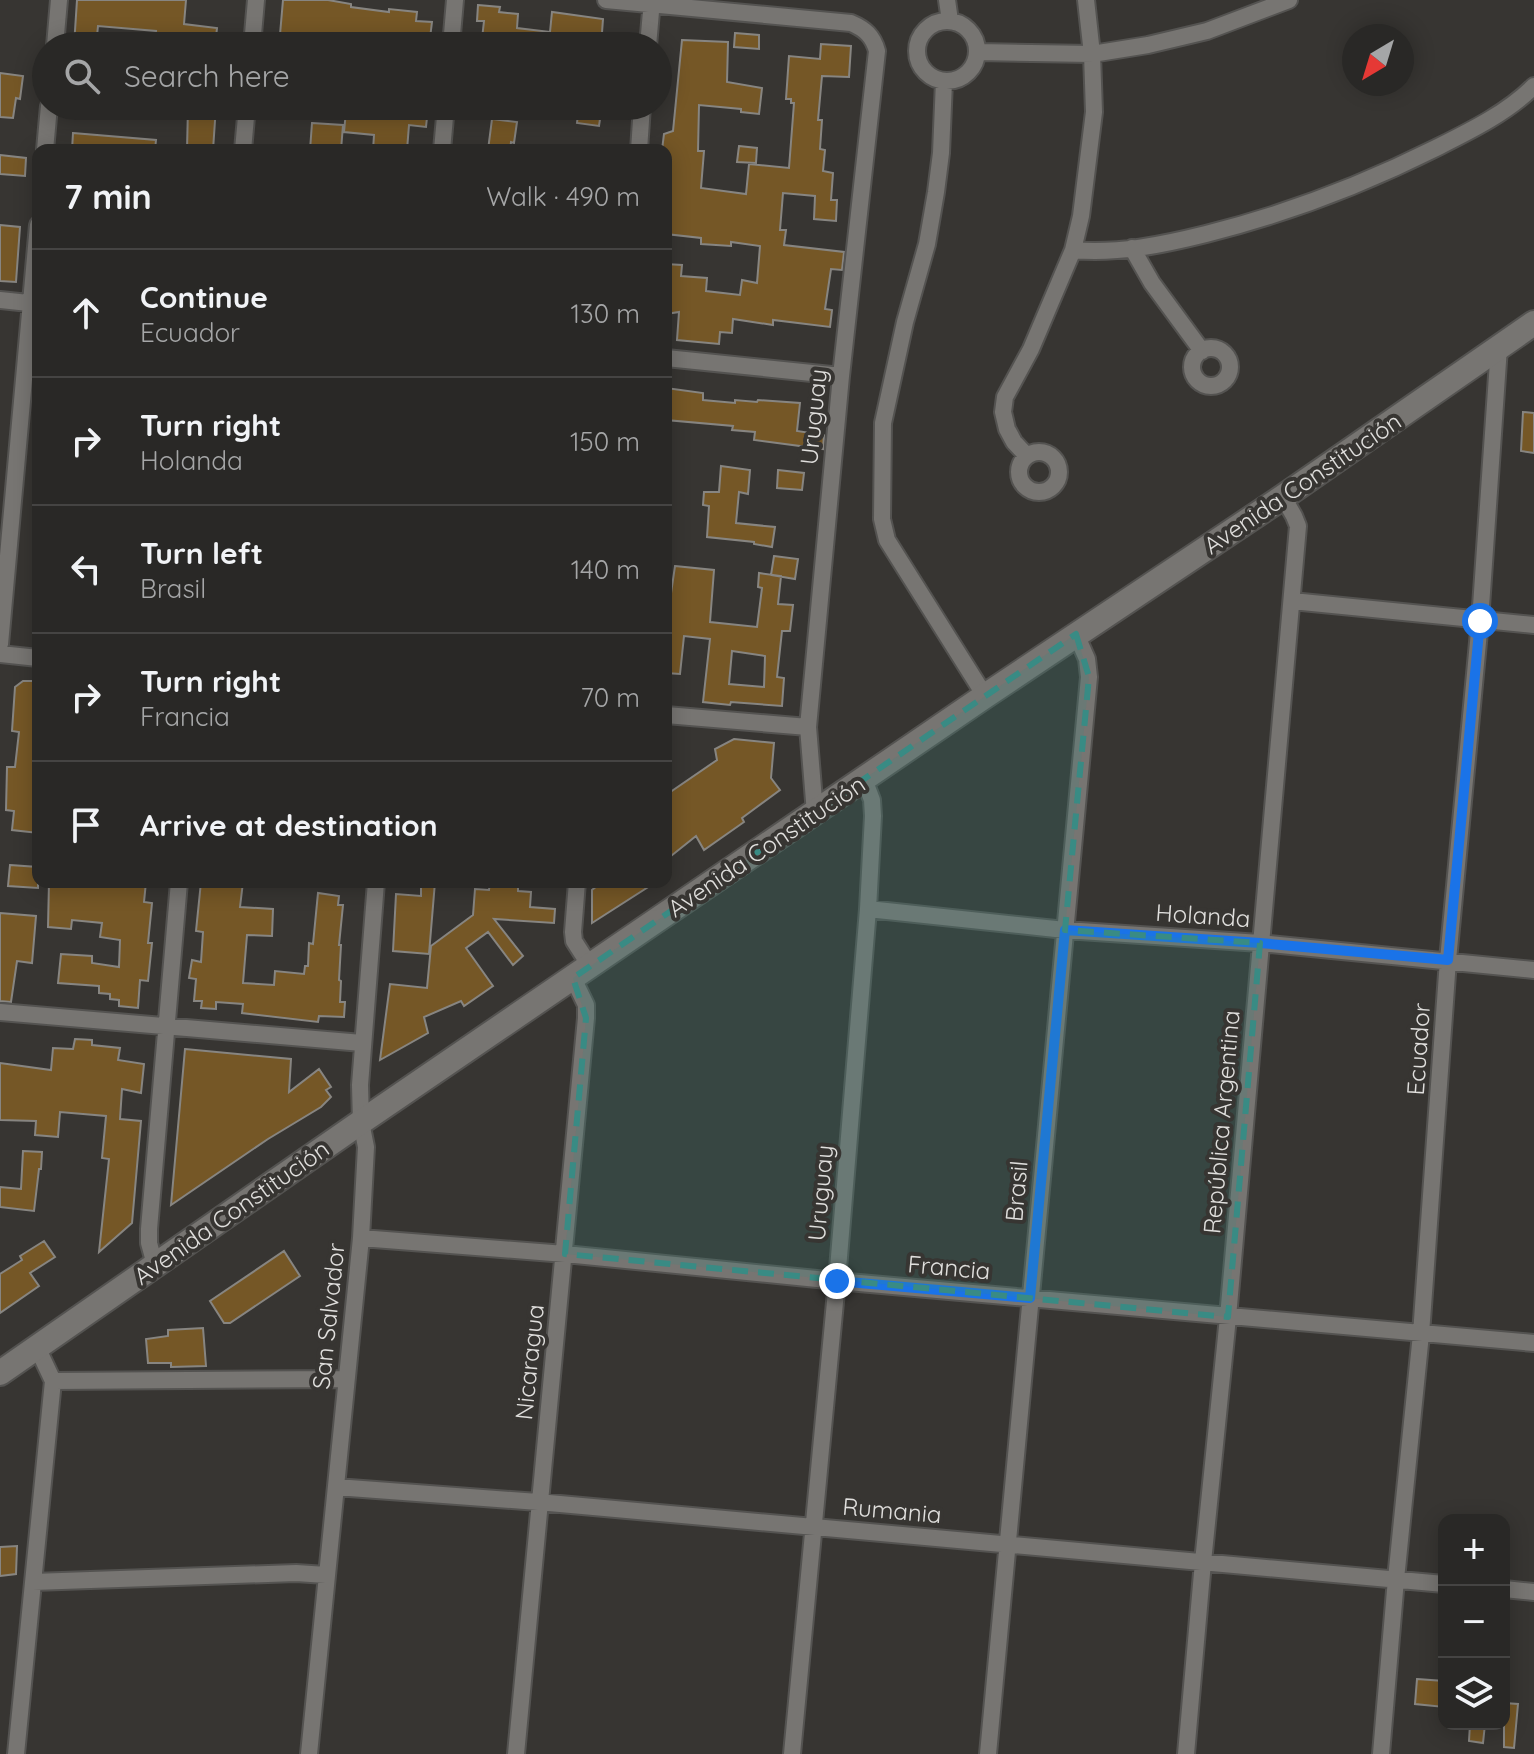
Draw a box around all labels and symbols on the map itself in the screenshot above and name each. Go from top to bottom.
north arrow [1342,24,1414,96]
street label: Uruguay [793,368,833,466]
street label: Avenida Constitución [1197,406,1407,560]
route start [1462,603,1498,639]
street label: Avenida Constitución [661,769,871,923]
street label: Holanda [1155,897,1251,933]
street label: Ecuador [1400,1002,1436,1096]
street label: República Argentina [1196,1009,1246,1235]
street label: Avenida Constitución [127,1133,335,1291]
street label: Uruguay [801,1144,839,1242]
street label: Brasil [998,1159,1034,1223]
street label: San Salvador [305,1241,351,1391]
street label: Francia [906,1248,992,1286]
route end [819,1263,855,1299]
street label: Nicaragua [508,1303,550,1421]
street label: Rumania [841,1491,943,1529]

